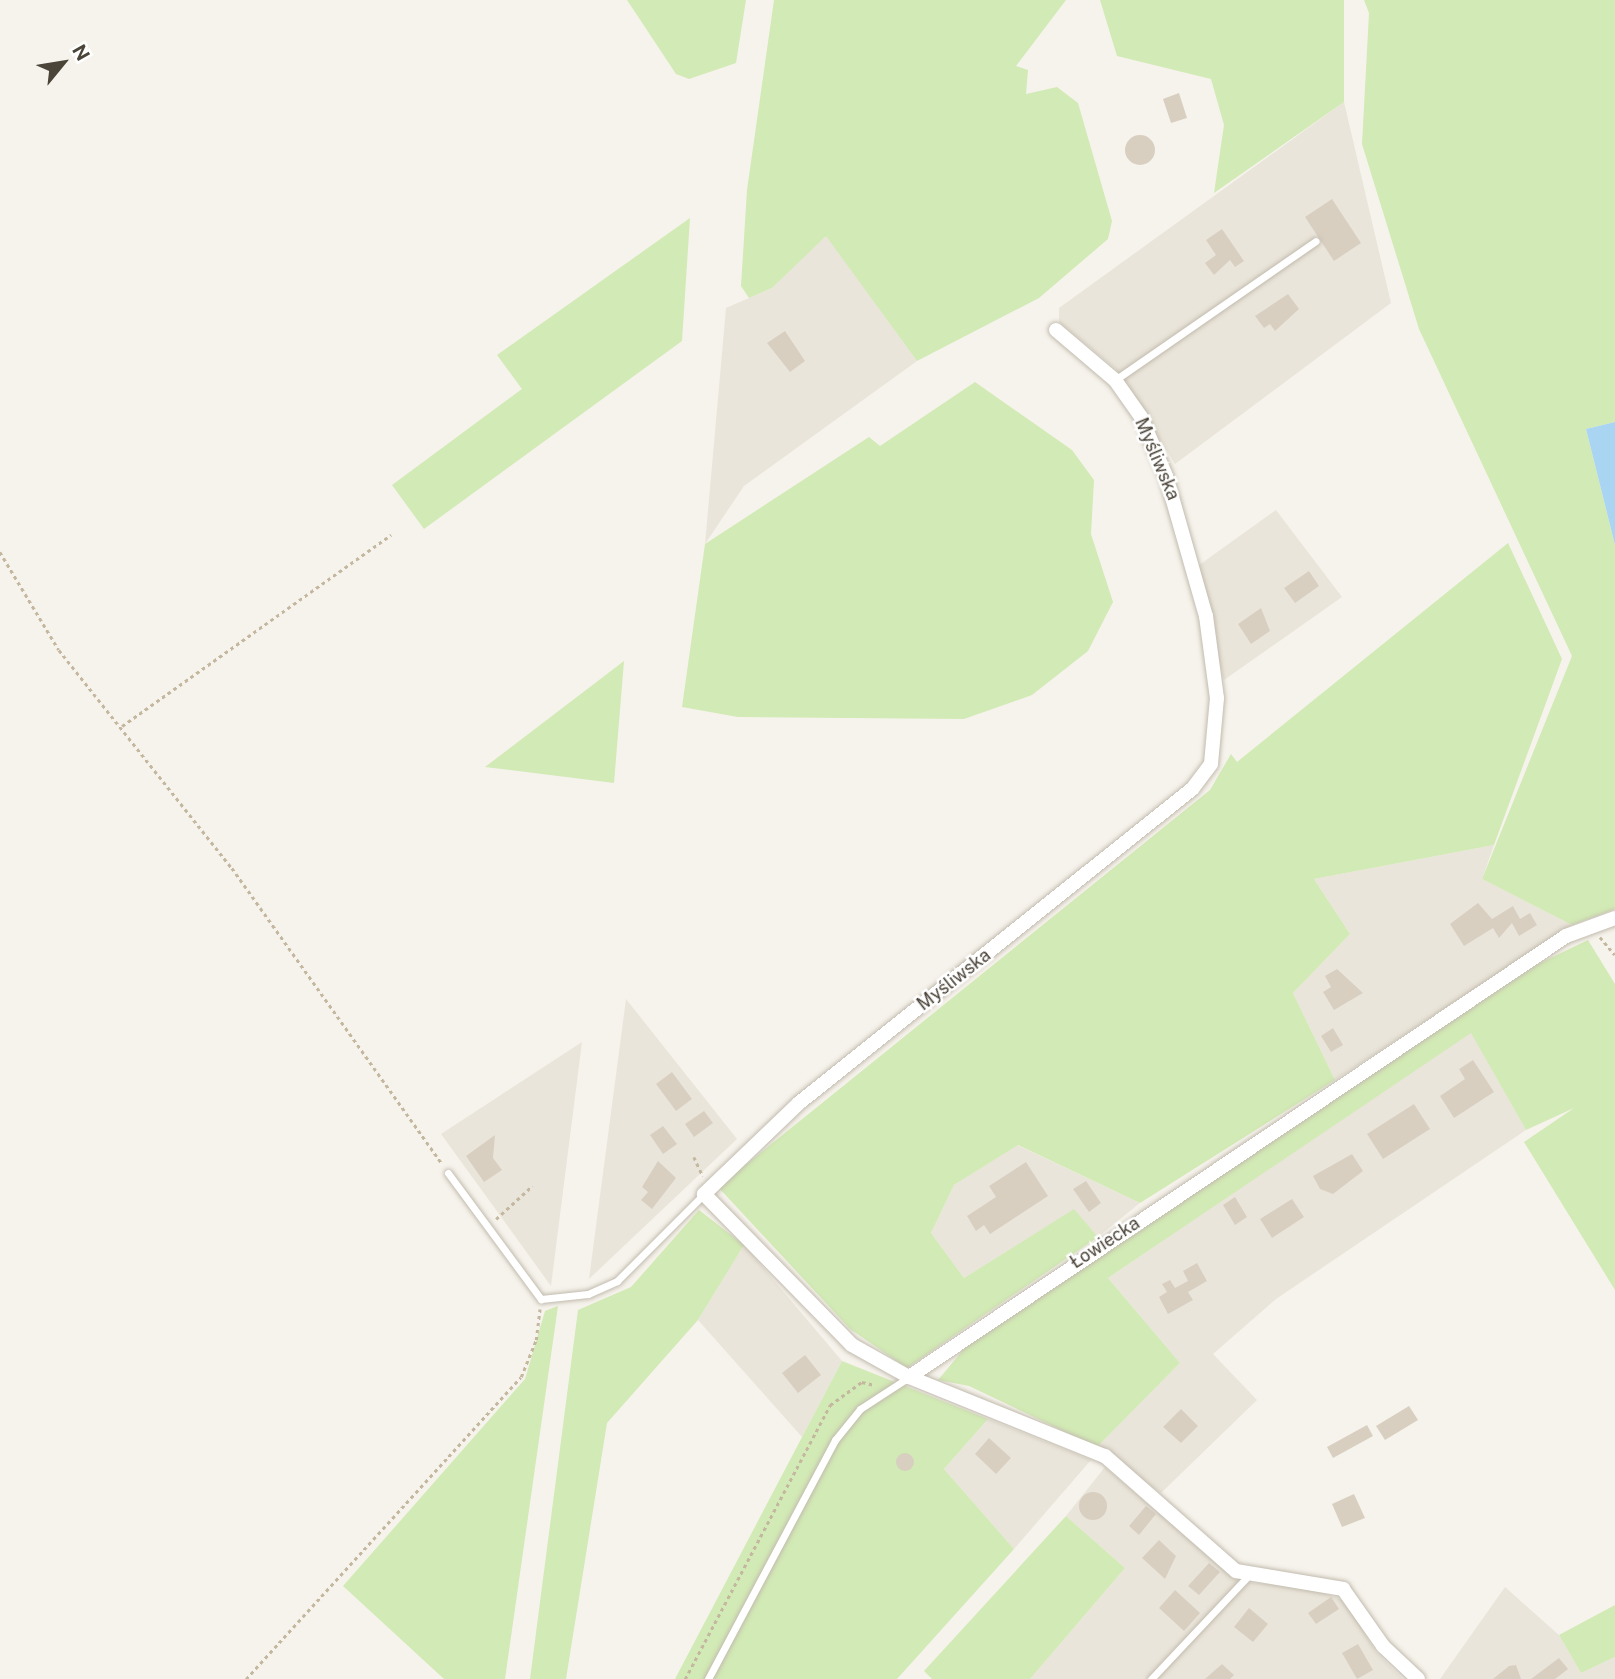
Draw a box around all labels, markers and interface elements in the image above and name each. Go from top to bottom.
north arrow [28,28,98,98]
text: N [68,41,94,64]
street label: Myśliwska [1130,415,1184,503]
street label: Myśliwska [913,945,995,1015]
street label: Łowiecka [1066,1213,1144,1273]

